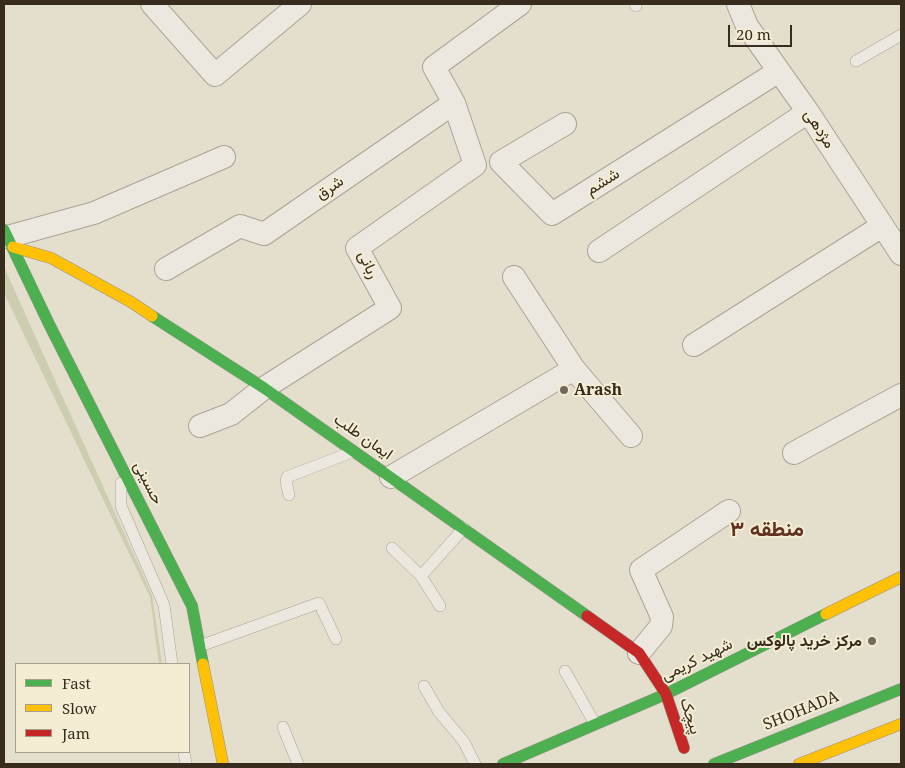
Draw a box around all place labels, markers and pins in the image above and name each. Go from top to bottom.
place label: Arash [574,380,622,400]
marker: Arash [558,384,570,396]
place label: مركز خريد پالوكس [747,631,862,651]
marker: مركز خريد پالوكس [866,635,878,647]

